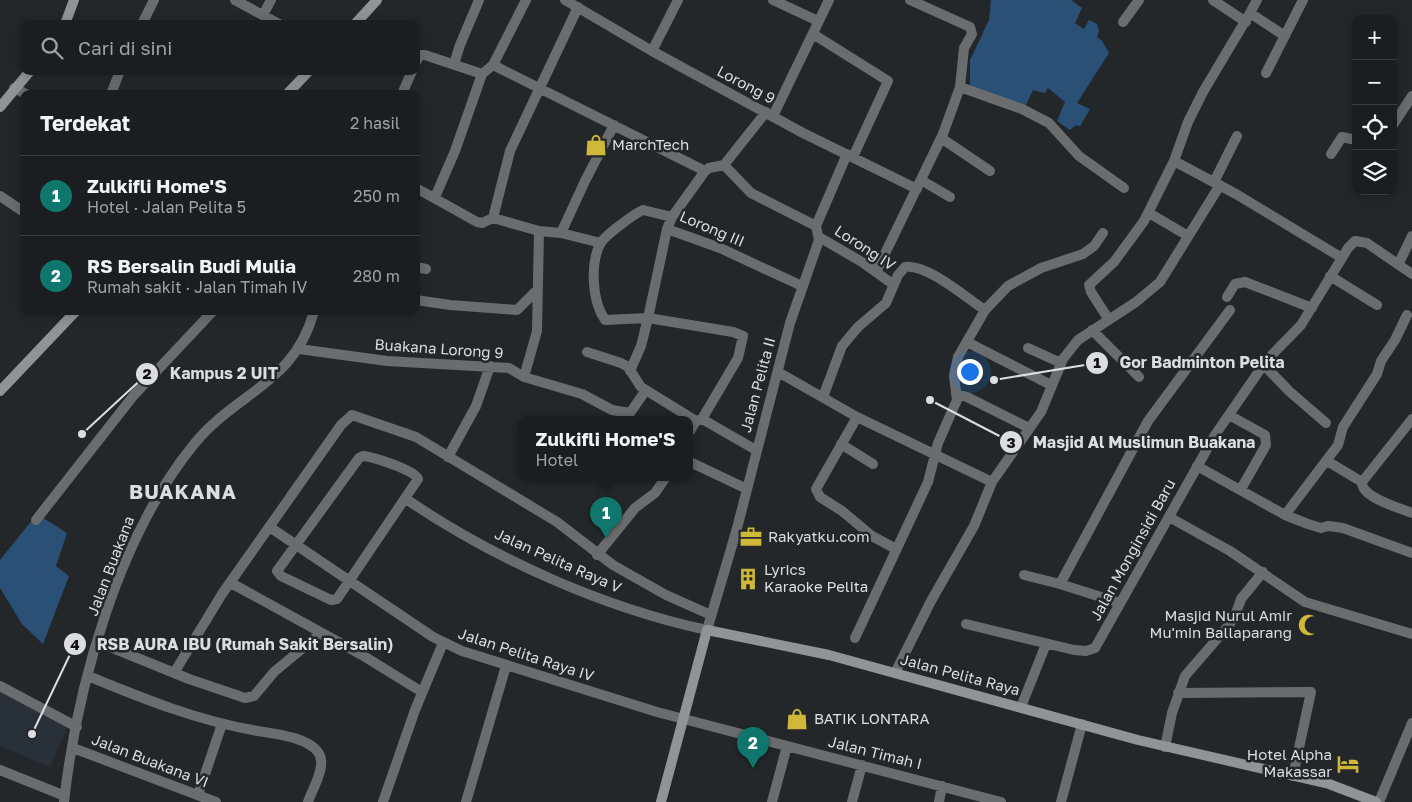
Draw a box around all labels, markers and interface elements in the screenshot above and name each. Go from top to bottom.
map controls [1352,15,1397,195]
button: + [1352,15,1397,60]
search box [20,20,420,75]
icon: search [38,34,66,62]
text: Cari di sini [78,36,172,59]
button: − [1352,60,1397,105]
street label: Lorong 9 [714,61,779,107]
button: locate [1352,105,1397,150]
text: Terdekat [40,110,130,136]
text: 2 hasil [350,113,400,133]
shop icon: MarchTech [583,132,609,158]
place label: MarchTech [612,135,689,153]
button: layers [1352,150,1397,195]
text: Zulkifli Home'S [87,174,227,197]
text: 1 [52,186,60,206]
text: 250 m [353,186,400,206]
text: Hotel · Jalan Pelita 5 [87,197,246,217]
street label: Lorong III [677,206,747,250]
street label: Lorong IV [832,221,899,274]
text: RS Bersalin Budi Mulia [87,254,296,277]
text: 2 [51,266,61,286]
text: 280 m [353,266,400,286]
text: Rumah sakit · Jalan Timah IV [87,277,307,297]
street label: Buakana Lorong 9 [374,335,504,361]
street label: Jalan Pelita II [736,335,778,434]
callout: Gor Badminton Pelita [1085,347,1295,378]
text: Gor Badminton Pelita [1119,352,1285,372]
text: 1 [1093,353,1101,371]
callout: Kampus 2 UIT [134,358,288,389]
your location [957,359,983,385]
text: Kampus 2 UIT [170,363,279,383]
text: 2 [142,364,152,382]
popup [518,416,693,481]
text: Zulkifli Home'S [536,427,675,450]
callout: Masjid Al Muslimun Buakana [998,427,1266,458]
text: Masjid Al Muslimun Buakana [1033,432,1255,452]
text: 3 [1006,433,1016,451]
text: Hotel [536,450,578,470]
street label: Jalan Monginsidi Baru [1086,476,1179,623]
district label: BUAKANA [129,479,237,503]
pin: 1 [590,497,622,538]
street label: Jalan Buakana [83,513,137,618]
street label: Jalan Pelita Raya V [492,524,625,596]
office icon: Rakyatku.com [738,524,764,550]
place label: Rakyatku.com [768,527,870,545]
place label: Lyrics Karaoke Pelita [764,560,868,595]
building icon: Lyrics Karaoke Pelita [735,566,761,592]
place label: Masjid Nurul Amir Mu'min Ballaparang [1150,606,1292,641]
mosque icon: Masjid Nurul Amir Mu'min Ballaparang [1296,612,1322,638]
street label: Jalan Pelita Raya IV [456,624,596,684]
callout: RSB AURA IBU (Rumah Sakit Bersalin) [62,629,404,660]
text: RSB AURA IBU (Rumah Sakit Bersalin) [97,634,393,654]
text: 4 [70,635,80,653]
street label: Jalan Pelita Raya [898,649,1022,699]
shop icon: BATIK LONTARA [784,706,810,732]
place label: BATIK LONTARA [814,709,930,727]
pin: 2 [737,727,769,768]
street label: Jalan Buakana VI [89,730,211,791]
street label: Jalan Timah I [827,732,924,772]
place label: Hotel Alpha Makassar [1247,745,1332,780]
hotel icon: Hotel Alpha Makassar [1335,751,1361,777]

